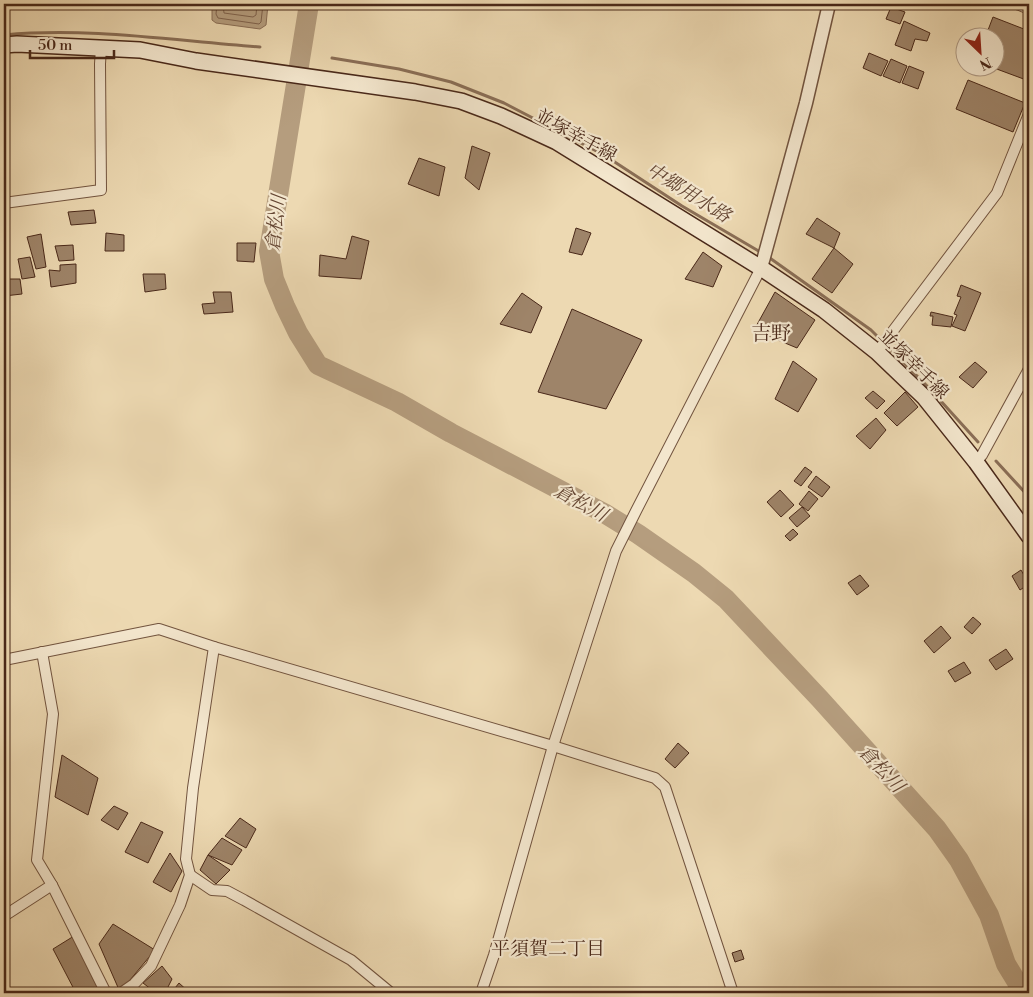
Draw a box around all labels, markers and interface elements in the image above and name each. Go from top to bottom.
scale bar [30,28,114,60]
north arrow [956,28,1006,78]
text: 50 m [38,36,72,55]
text: N [976,52,994,73]
street label: 並塚幸手線 [531,104,621,167]
water label: 中郷用水路 [642,157,737,229]
water label: 倉松川 [261,191,292,253]
district label: 吉野 [751,322,791,347]
street label: 並塚幸手線 [874,324,954,404]
water label: 倉松川 [550,479,613,528]
water label: 倉松川 [853,740,911,799]
district label: 平須賀二丁目 [491,937,605,961]

